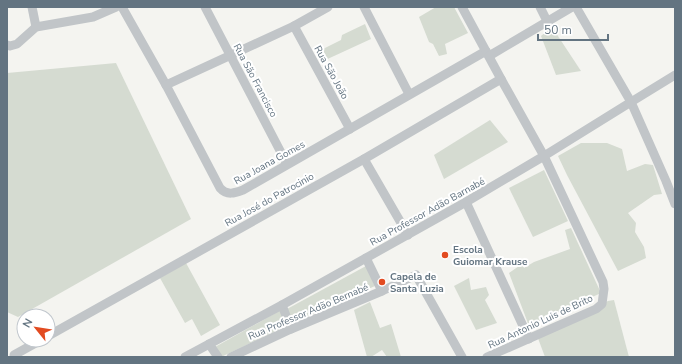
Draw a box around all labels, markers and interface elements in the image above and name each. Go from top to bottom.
scale bar [538,16,608,42]
text: 50 m [544,22,572,38]
street label: Rua São Francisco [230,41,281,120]
street label: Rua São João [311,43,352,102]
street label: Rua Joana Gomes [231,137,308,188]
street label: Rua José do Patrocinio [222,169,317,230]
street label: Rua Professor Adão Barnabé [367,174,488,249]
place label: Escola Guiomar Krause [453,243,528,269]
marker: Escola Guiomar Krause [440,250,450,260]
place label: Capela de Santa Luzia [390,270,444,296]
marker: Capela de Santa Luzia [377,277,387,287]
street label: Rua Professor Adão Bernabé [246,280,371,344]
street label: Rua Antonio Luis de Brito [486,291,596,352]
north arrow [16,308,56,348]
text: N [19,316,36,331]

